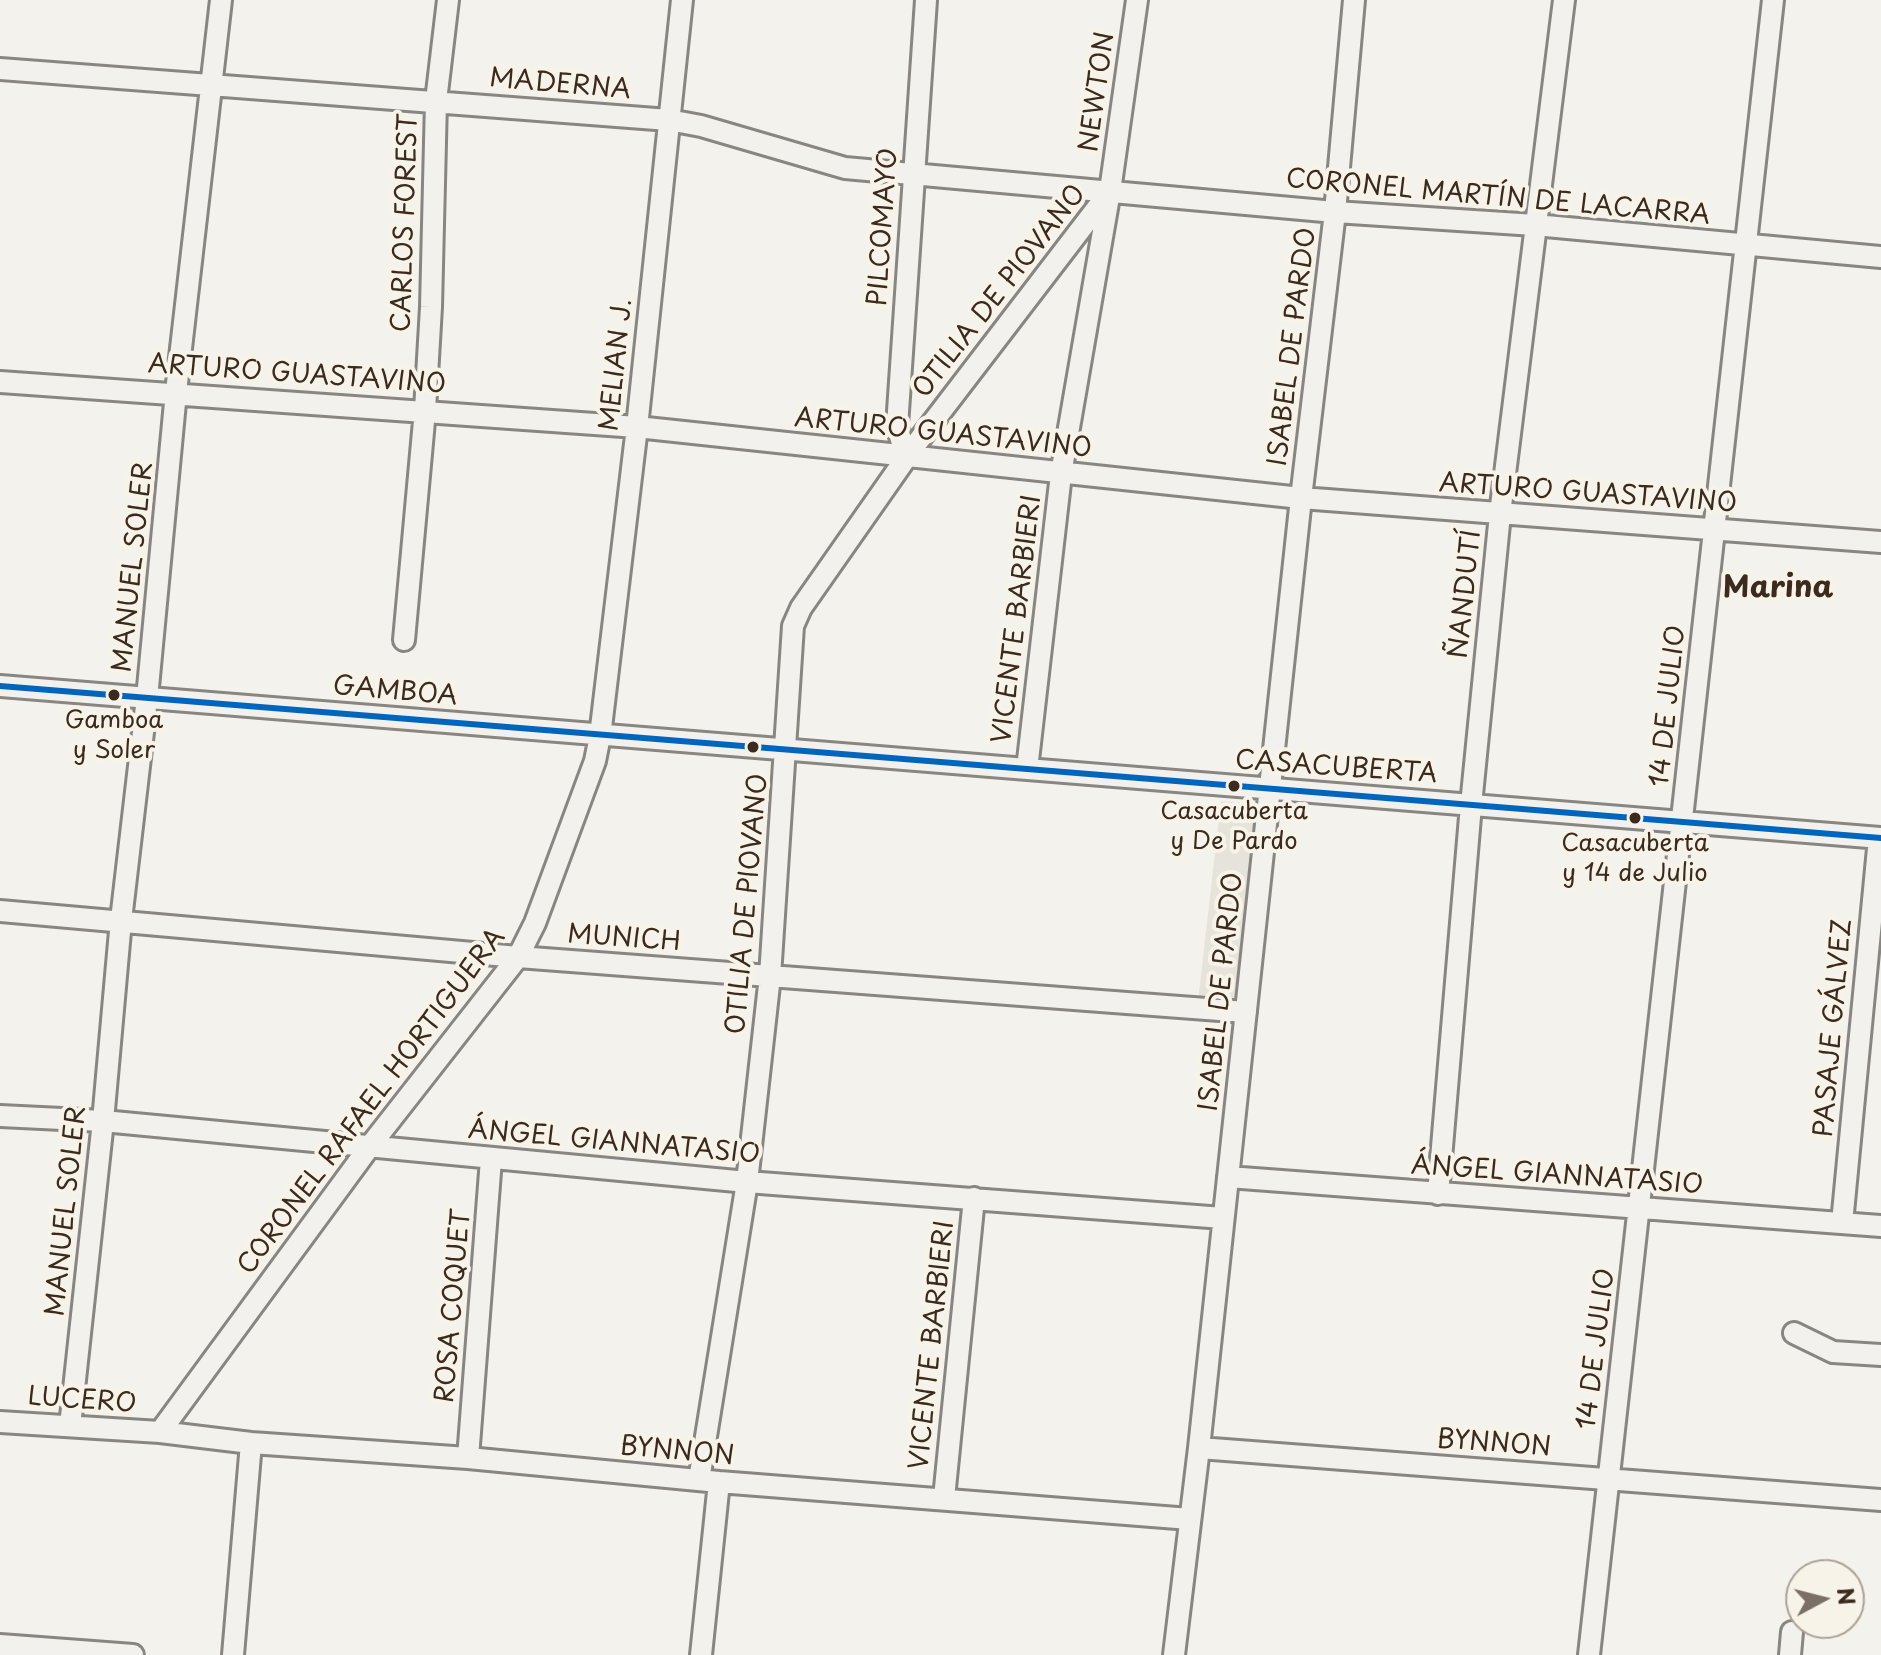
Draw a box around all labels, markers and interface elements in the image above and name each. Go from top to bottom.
street label: NEWTON [1074,30,1122,154]
street label: MADERNA [488,63,632,107]
street label: CARLOS FOREST [387,113,425,333]
street label: PILCOMAYO [863,147,905,307]
street label: CORONEL MARTÍN DE LACARRA [1285,164,1711,232]
street label: OTILIA DE PIOVANO [907,179,1093,405]
street label: ISABEL DE PARDO [1263,226,1323,468]
street label: MELIAN J. [595,297,639,433]
street label: ARTURO GUASTAVINO [147,349,447,401]
street label: ARTURO GUASTAVINO [793,403,1093,465]
street label: MANUEL SOLER [107,460,161,674]
street label: ARTURO GUASTAVINO [1438,468,1738,520]
street label: VICENTE BARBIERI [987,493,1049,745]
street label: ÑANDUTÍ [1444,528,1488,660]
district label: Marina [1723,571,1833,607]
street label: 14 DE JULIO [1645,624,1693,788]
street label: GAMBOA [331,671,459,713]
marker: Gamboa y Soler [106,687,122,703]
place label: Gamboa y Soler [65,707,163,763]
unlabelled marker [745,739,761,755]
street label: CASACUBERTA [1234,745,1438,791]
street label: OTILIA DE PIOVANO [721,772,775,1036]
marker: Casacuberta y De Pardo [1226,778,1242,794]
place label: Casacuberta y De Pardo [1160,798,1308,854]
marker: Casacuberta y 14 de Julio [1627,810,1643,826]
place label: Casacuberta y 14 de Julio [1561,830,1709,886]
street label: ISABEL DE PARDO [1194,871,1250,1113]
street label: PASAJE GÁLVEZ [1809,917,1859,1139]
street label: MUNICH [566,919,682,959]
street label: CORONEL RAFAEL HORTIGUERA [232,923,512,1281]
street label: MANUEL SOLER [40,1104,94,1318]
street label: ÁNGEL GIANNATASIO [467,1115,761,1171]
street label: ÁNGEL GIANNATASIO [1410,1150,1704,1202]
street label: ROSA COQUET [430,1208,478,1404]
street label: VICENTE BARBIERI [904,1219,962,1471]
street label: 14 DE JULIO [1572,1267,1622,1431]
street label: LUCERO [27,1382,137,1420]
street label: BYNNON [1436,1424,1552,1464]
street label: BYNNON [619,1431,735,1473]
north arrow [1785,1559,1865,1639]
text: N [1830,1586,1865,1607]

